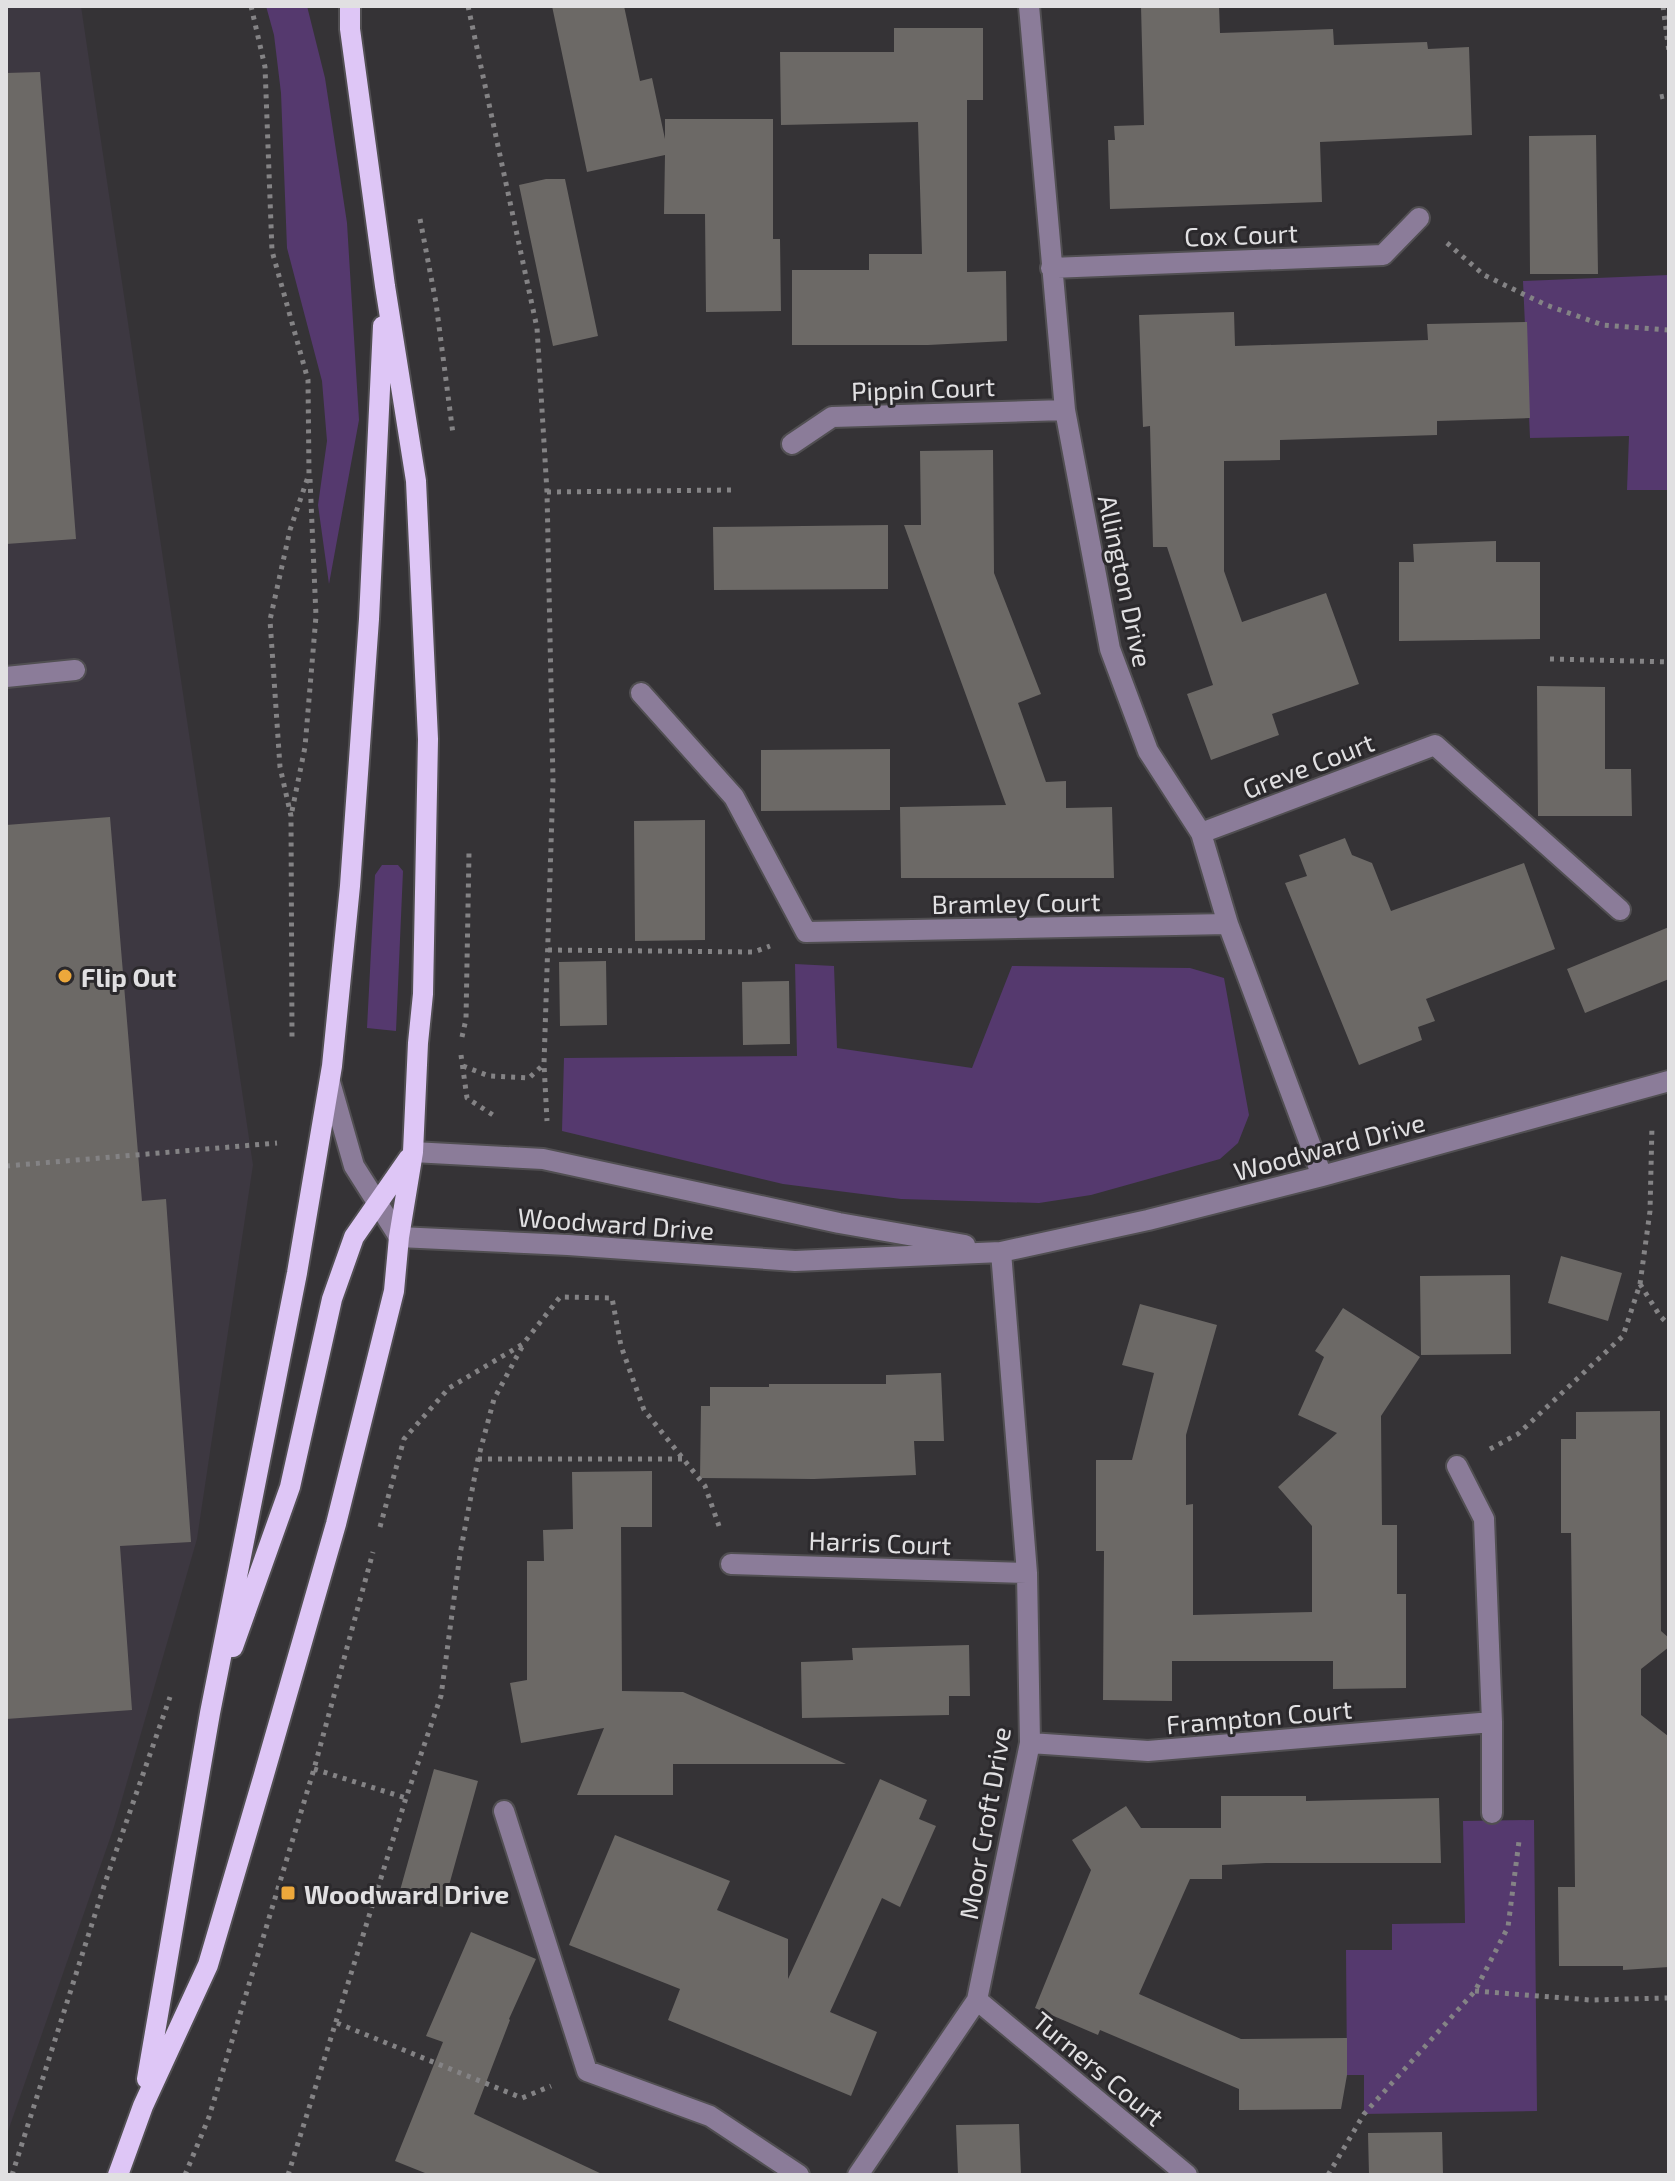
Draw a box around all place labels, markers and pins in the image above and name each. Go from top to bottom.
place label: Flip Out [81,961,177,992]
marker: Flip Out [56,967,74,985]
place label: Woodward Drive [304,1878,509,1909]
marker: Woodward Drive [279,1884,297,1902]

